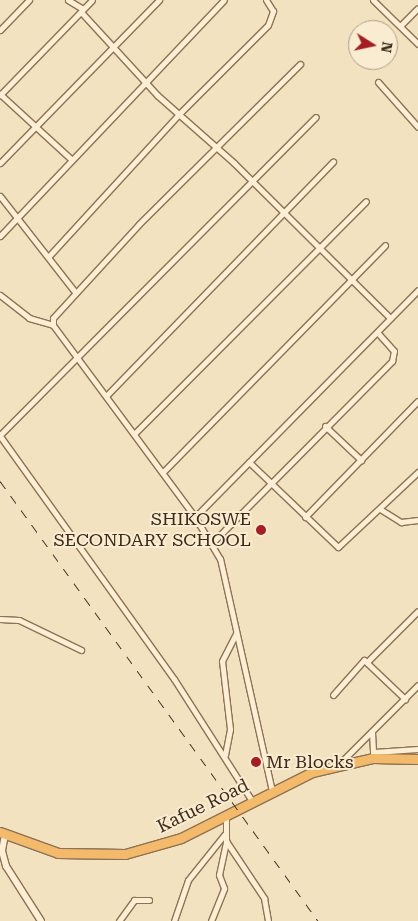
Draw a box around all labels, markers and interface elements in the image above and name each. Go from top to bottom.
north arrow [348,20,398,70]
text: N [378,41,396,54]
place label: SHIKOSWE SECONDARY SCHOOL [53,509,251,552]
marker: SHIKOSWE SECONDARY SCHOOL [255,524,267,536]
place label: Mr Blocks [266,751,354,773]
marker: Mr Blocks [250,756,262,768]
street label: Kafue Road [154,774,252,838]

